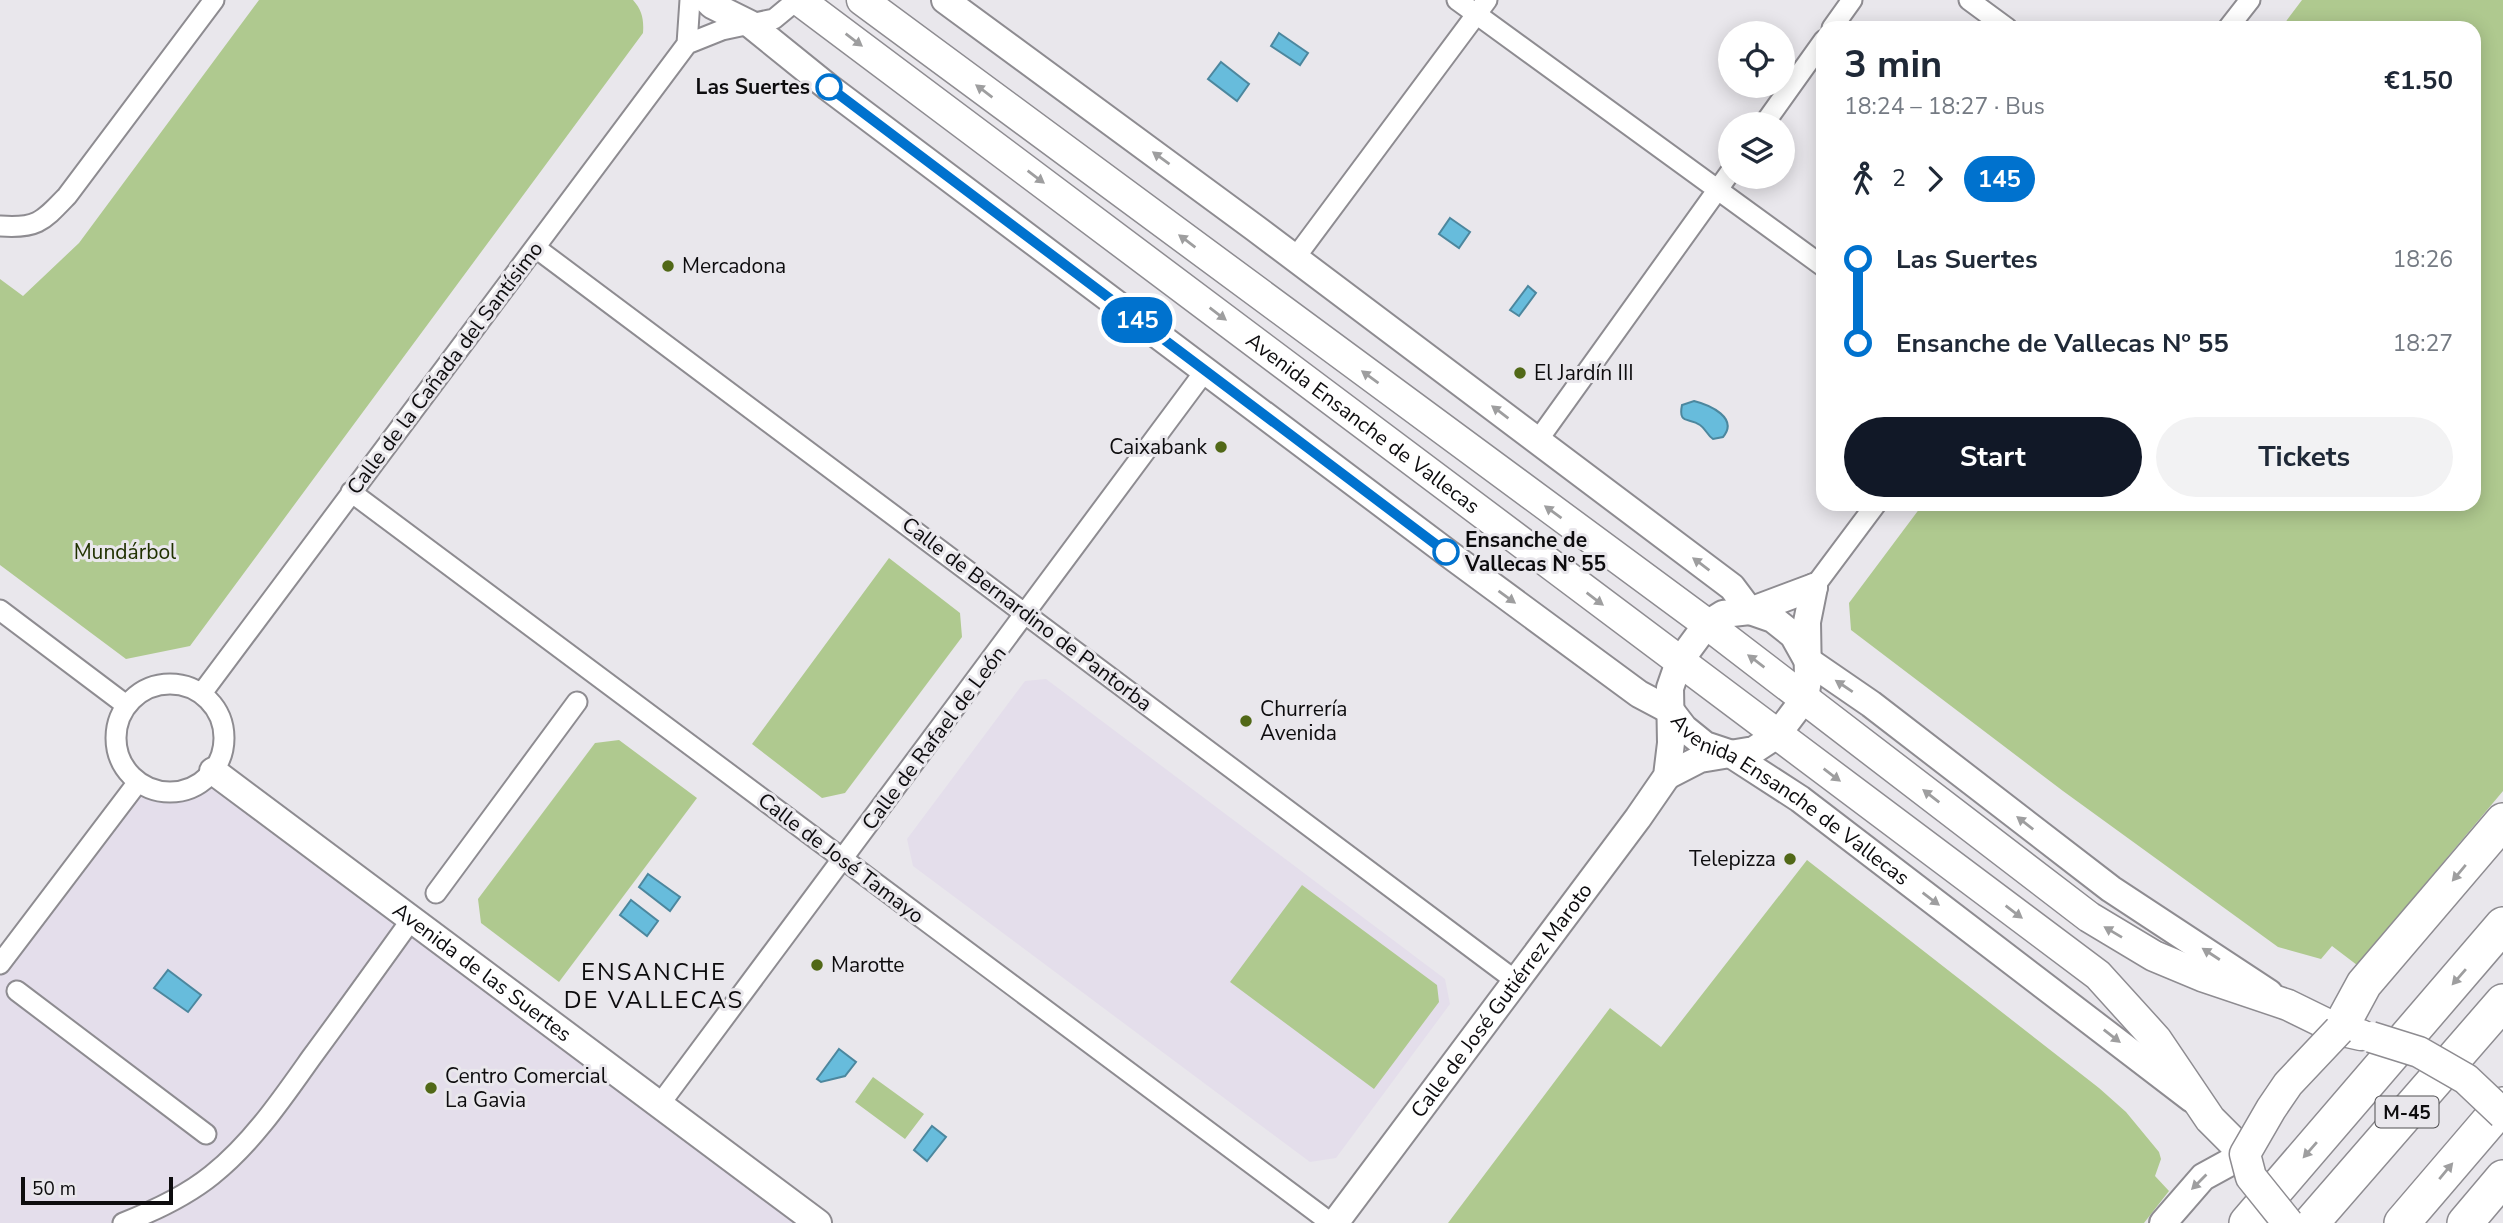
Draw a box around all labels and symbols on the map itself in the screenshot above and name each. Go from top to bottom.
one-way arrow [845,33,863,47]
place label: Las Suertes [696,73,810,101]
marker: Las Suertes [816,74,842,100]
one-way arrow [975,85,993,99]
one-way arrow [1152,152,1170,166]
one-way arrow [1027,170,1045,184]
one-way arrow [1178,234,1196,249]
street label: Calle de la Cañada del Santísimo [341,236,549,500]
place label: Mercadona [682,252,786,280]
marker: Mercadona [660,258,676,274]
line badge: 145 [1097,297,1177,343]
one-way arrow [1209,306,1227,320]
street label: Avenida Ensanche de Vallecas [1240,326,1485,520]
place label: El Jardín III [1534,359,1634,387]
marker: El Jardín III [1512,365,1528,381]
one-way arrow [1361,369,1379,384]
one-way arrow [1491,405,1510,419]
place label: Caixabank [1109,433,1207,461]
marker: Caixabank [1213,439,1229,455]
one-way arrow [1544,504,1562,519]
street label: Calle de Bernardino de Pantorba [896,511,1158,717]
place label: Ensanche de Vallecas Nº 55 [1464,526,1606,578]
park label: Mundárbol [74,538,177,566]
marker: Ensanche de Vallecas Nº 55 [1433,539,1459,565]
one-way arrow [1692,557,1711,571]
one-way arrow [1498,590,1516,605]
one-way arrow [1586,591,1604,605]
street label: Calle de Rafael de León [856,640,1012,836]
one-way arrow [1746,654,1765,668]
one-way arrow [1835,679,1853,693]
place label: Churrería Avenida [1260,695,1347,747]
street label: Avenida Ensanche de Vallecas [1664,708,1915,892]
marker: Churrería Avenida [1238,713,1254,729]
one-way arrow [1822,768,1841,782]
street label: Calle de José Tamayo [752,786,930,930]
one-way arrow [1922,789,1940,803]
one-way arrow [2017,816,2035,831]
place label: Telepizza [1689,845,1776,873]
marker: Telepizza [1782,851,1798,867]
one-way arrow [2452,865,2467,882]
street label: Calle de José Gutiérrez Maroto [1404,877,1599,1124]
one-way arrow [1921,892,1940,906]
street label: Avenida de las Suertes [387,896,577,1048]
one-way arrow [2004,904,2022,919]
one-way arrow [2104,925,2123,938]
one-way arrow [2201,948,2221,961]
place label: Marotte [831,951,905,979]
district label: ENSANCHE DE VALLECAS [564,956,744,1016]
marker: Marotte [809,957,825,973]
one-way arrow [2451,968,2466,986]
one-way arrow [2103,1029,2121,1043]
place label: Centro Comercial La Gavia [445,1062,608,1114]
marker: Centro Comercial La Gavia [423,1080,439,1096]
road number: M-45 [2376,1096,2438,1128]
one-way arrow [2303,1141,2318,1158]
one-way arrow [2438,1162,2454,1180]
scale bar [21,1174,173,1206]
one-way arrow [2191,1174,2208,1190]

